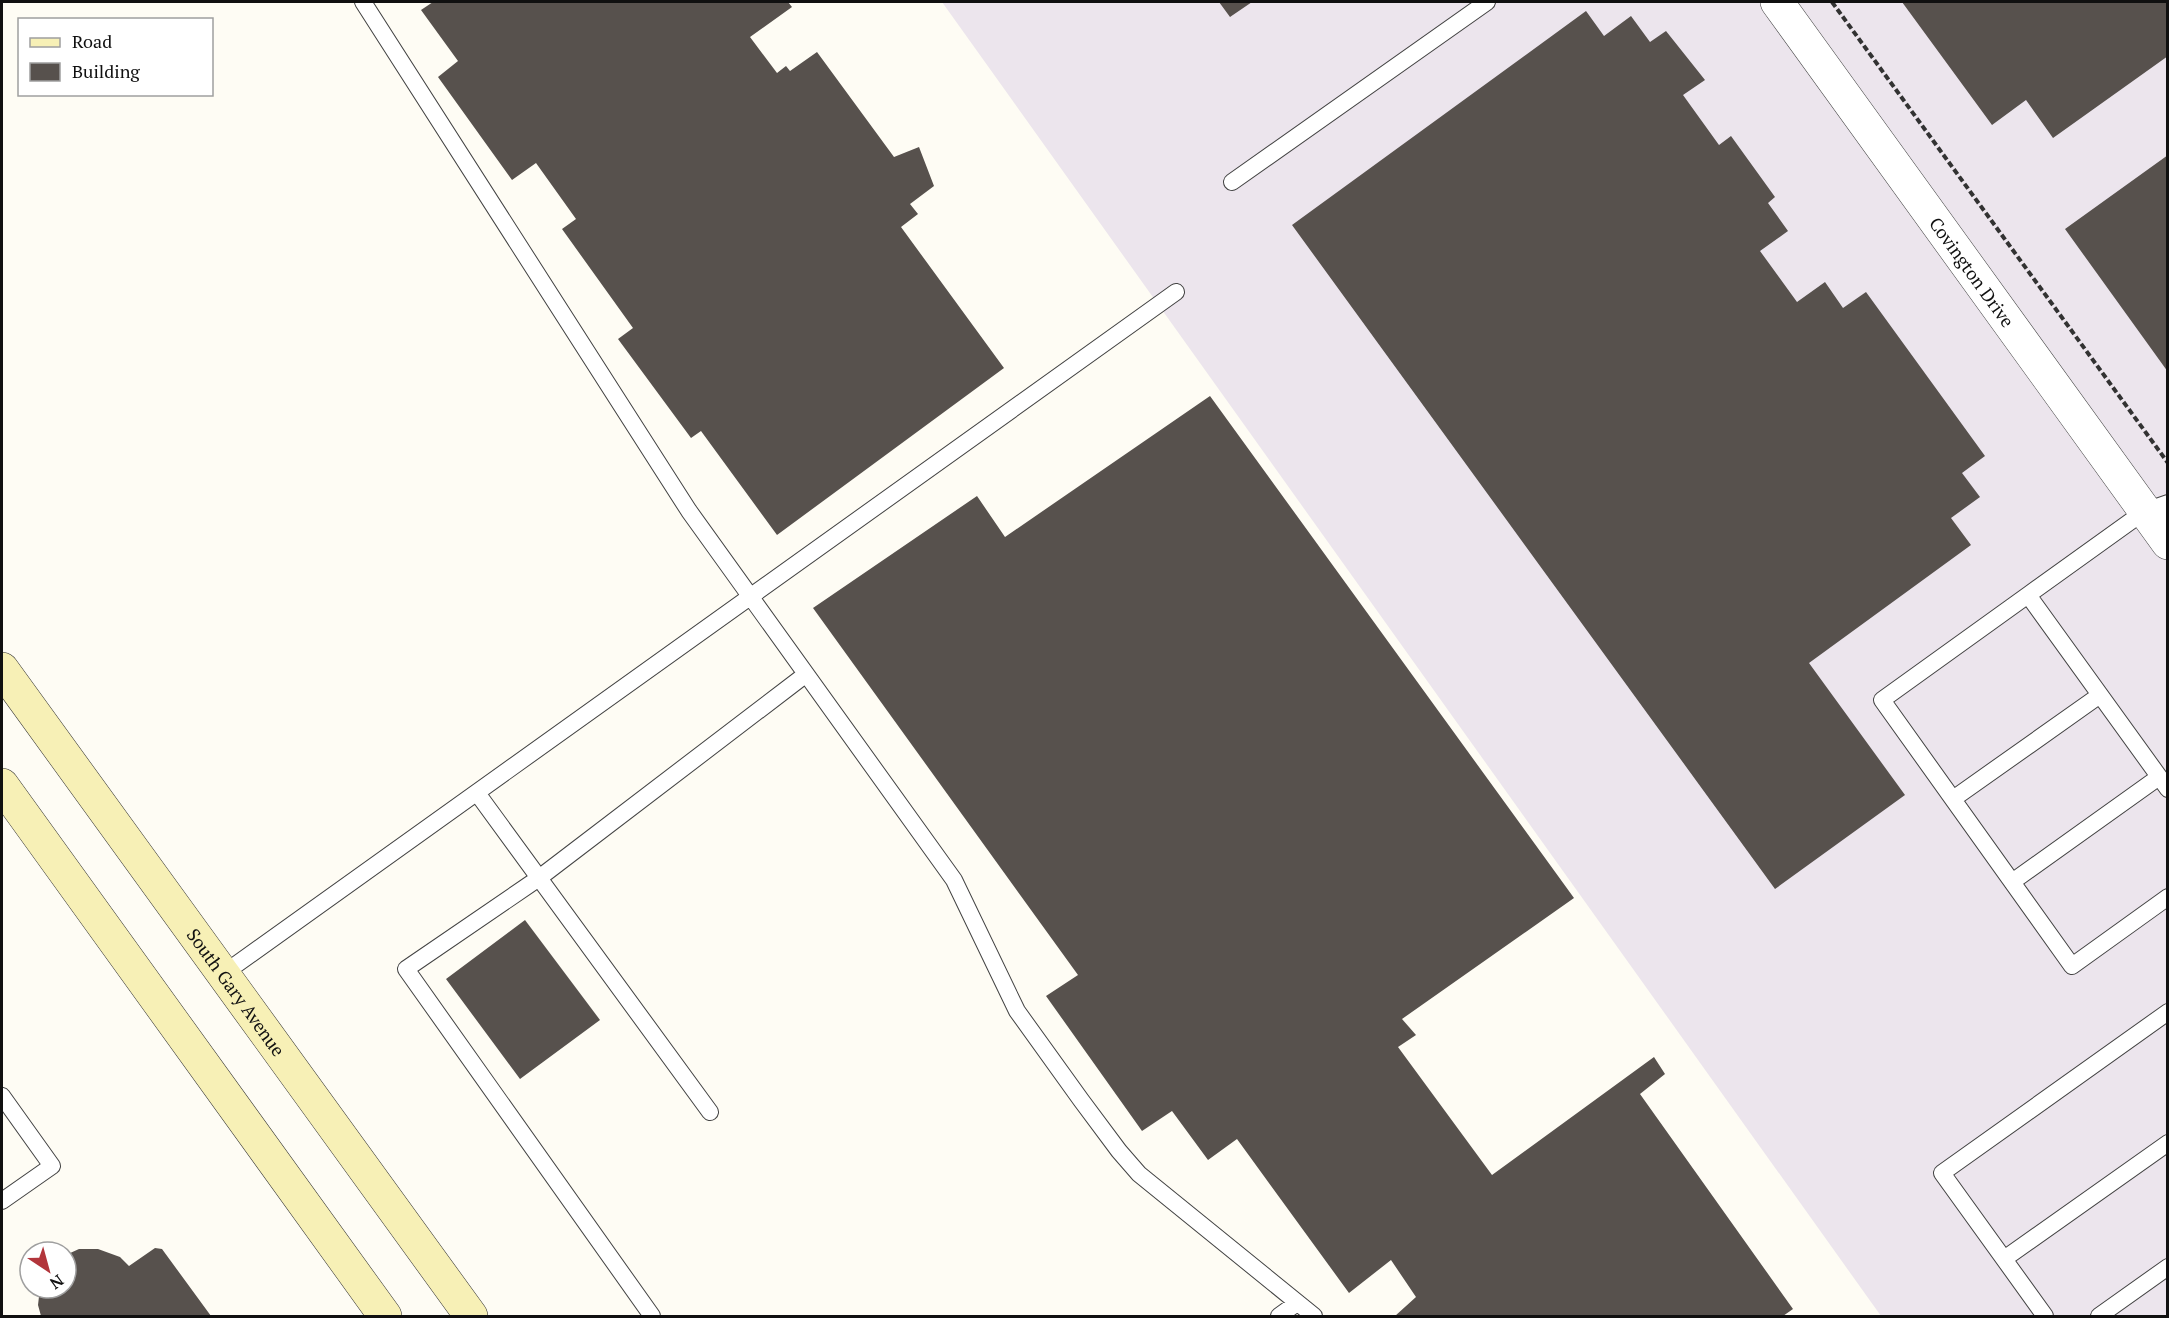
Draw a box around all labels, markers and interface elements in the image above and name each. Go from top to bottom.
legend [18,18,213,96]
text: Road [72,29,112,53]
text: Building [72,59,140,83]
street label: Covington Drive [1924,212,2020,332]
street label: South Gary Avenue [182,923,291,1061]
north arrow [18,1240,78,1300]
text: N [45,1270,68,1295]

